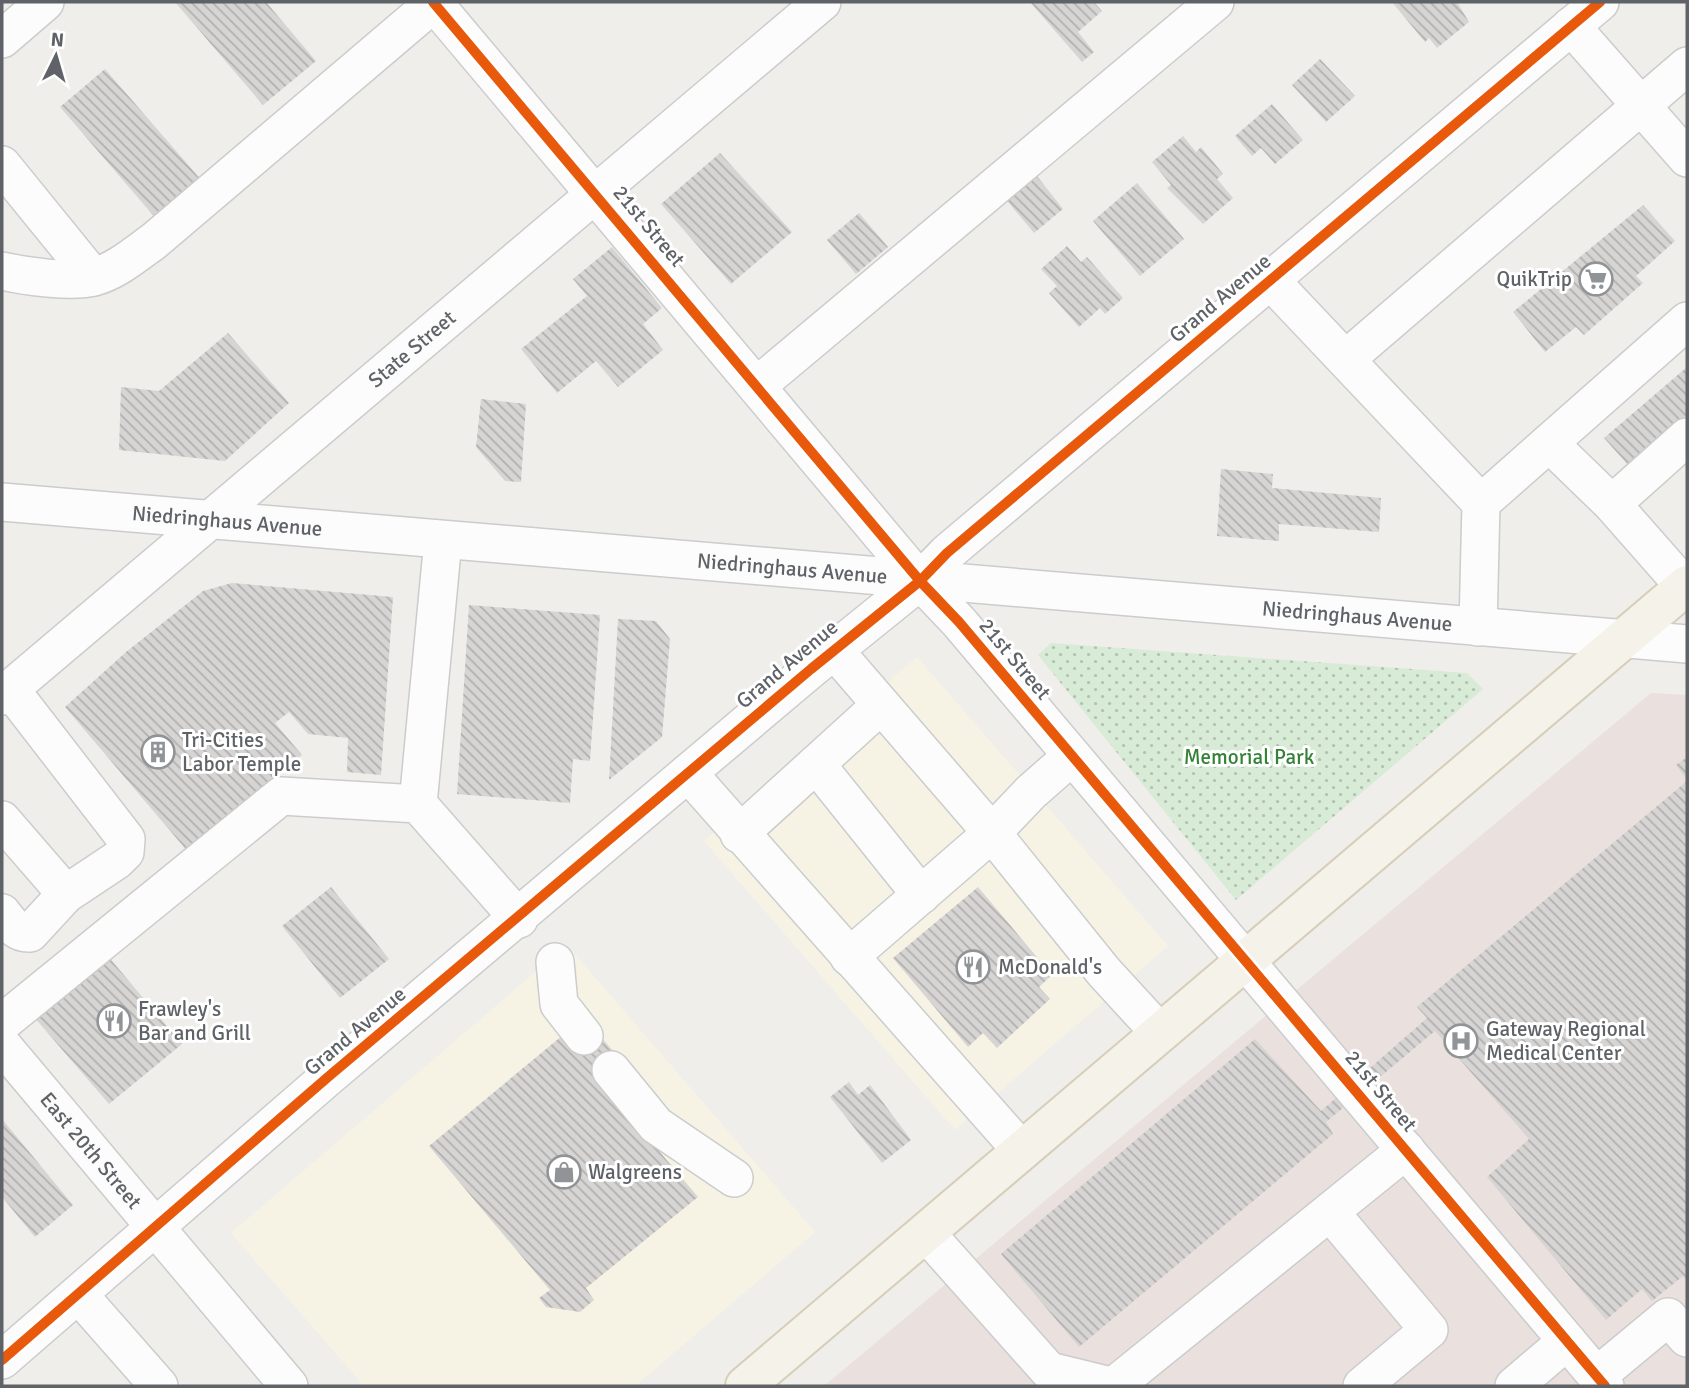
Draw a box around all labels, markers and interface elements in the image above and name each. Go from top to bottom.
north arrow [21,21,91,91]
text: N [50,28,65,53]
street label: 21st Street [607,180,691,272]
street label: Grand Avenue [1164,248,1276,348]
supermarket icon: QuikTrip [1577,260,1615,298]
place label: QuikTrip [1496,266,1572,292]
street label: State Street [363,305,461,393]
street label: Niedringhaus Avenue [131,500,324,542]
street label: Niedringhaus Avenue [696,548,889,590]
street label: Niedringhaus Avenue [1261,595,1454,637]
street label: 21st Street [973,613,1057,705]
street label: Grand Avenue [731,614,843,714]
place label: Tri-Cities Labor Temple [182,727,301,777]
building icon: Tri-Cities Labor Temple [139,733,177,771]
park label: Memorial Park [1184,744,1315,770]
restaurant icon: McDonald's [954,948,992,986]
place label: McDonald's [998,954,1102,980]
street label: Grand Avenue [299,981,411,1081]
place label: Frawley's Bar and Grill [138,996,251,1046]
restaurant icon: Frawley's Bar and Grill [95,1002,133,1040]
place label: Gateway Regional Medical Center [1486,1016,1646,1066]
hospital icon: Gateway Regional Medical Center [1442,1022,1480,1060]
street label: 21st Street [1339,1045,1423,1137]
street label: East 20th Street [34,1087,147,1214]
shop icon: Walgreens [545,1153,583,1191]
place label: Walgreens [588,1159,682,1185]

